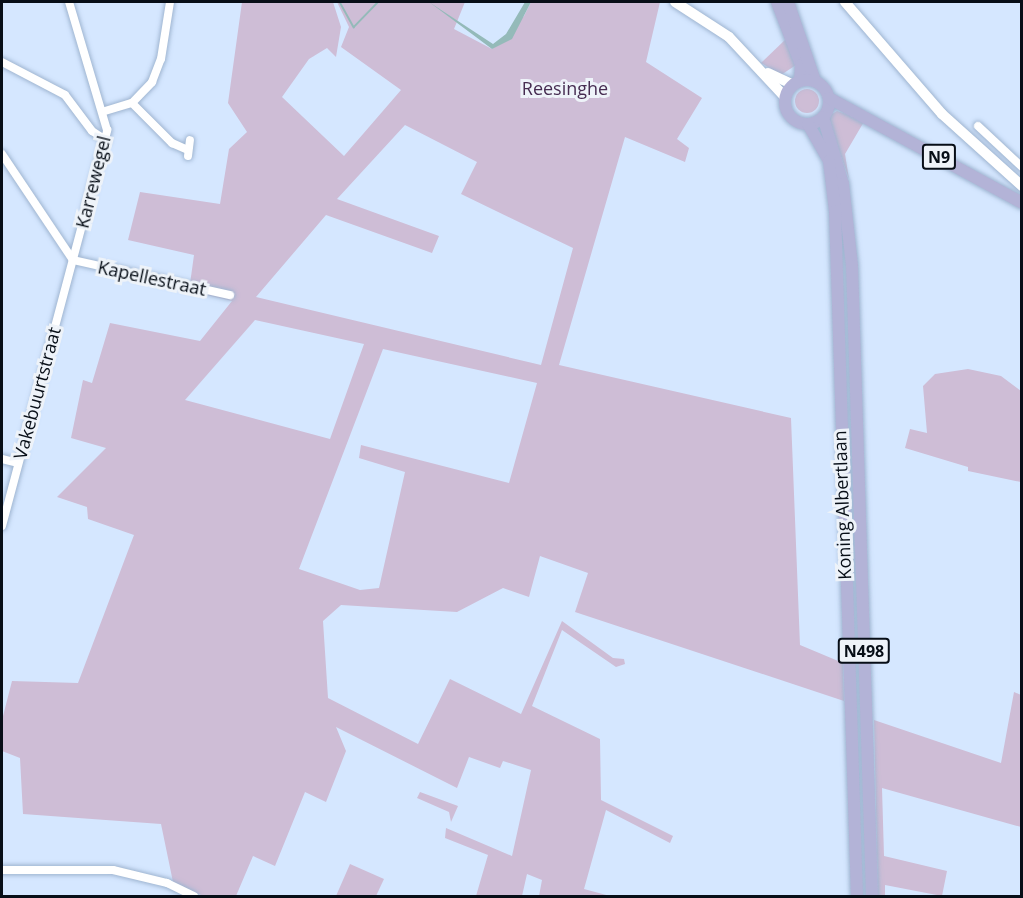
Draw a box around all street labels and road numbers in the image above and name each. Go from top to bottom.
street label: Karrewegel [71,134,115,230]
road number: N9 [921,144,957,170]
street label: Kapellestraat [96,256,208,300]
street label: Vakebuurtstraat [9,325,65,461]
street label: Koning Albertlaan [829,430,855,580]
road number: N498 [837,638,891,664]

